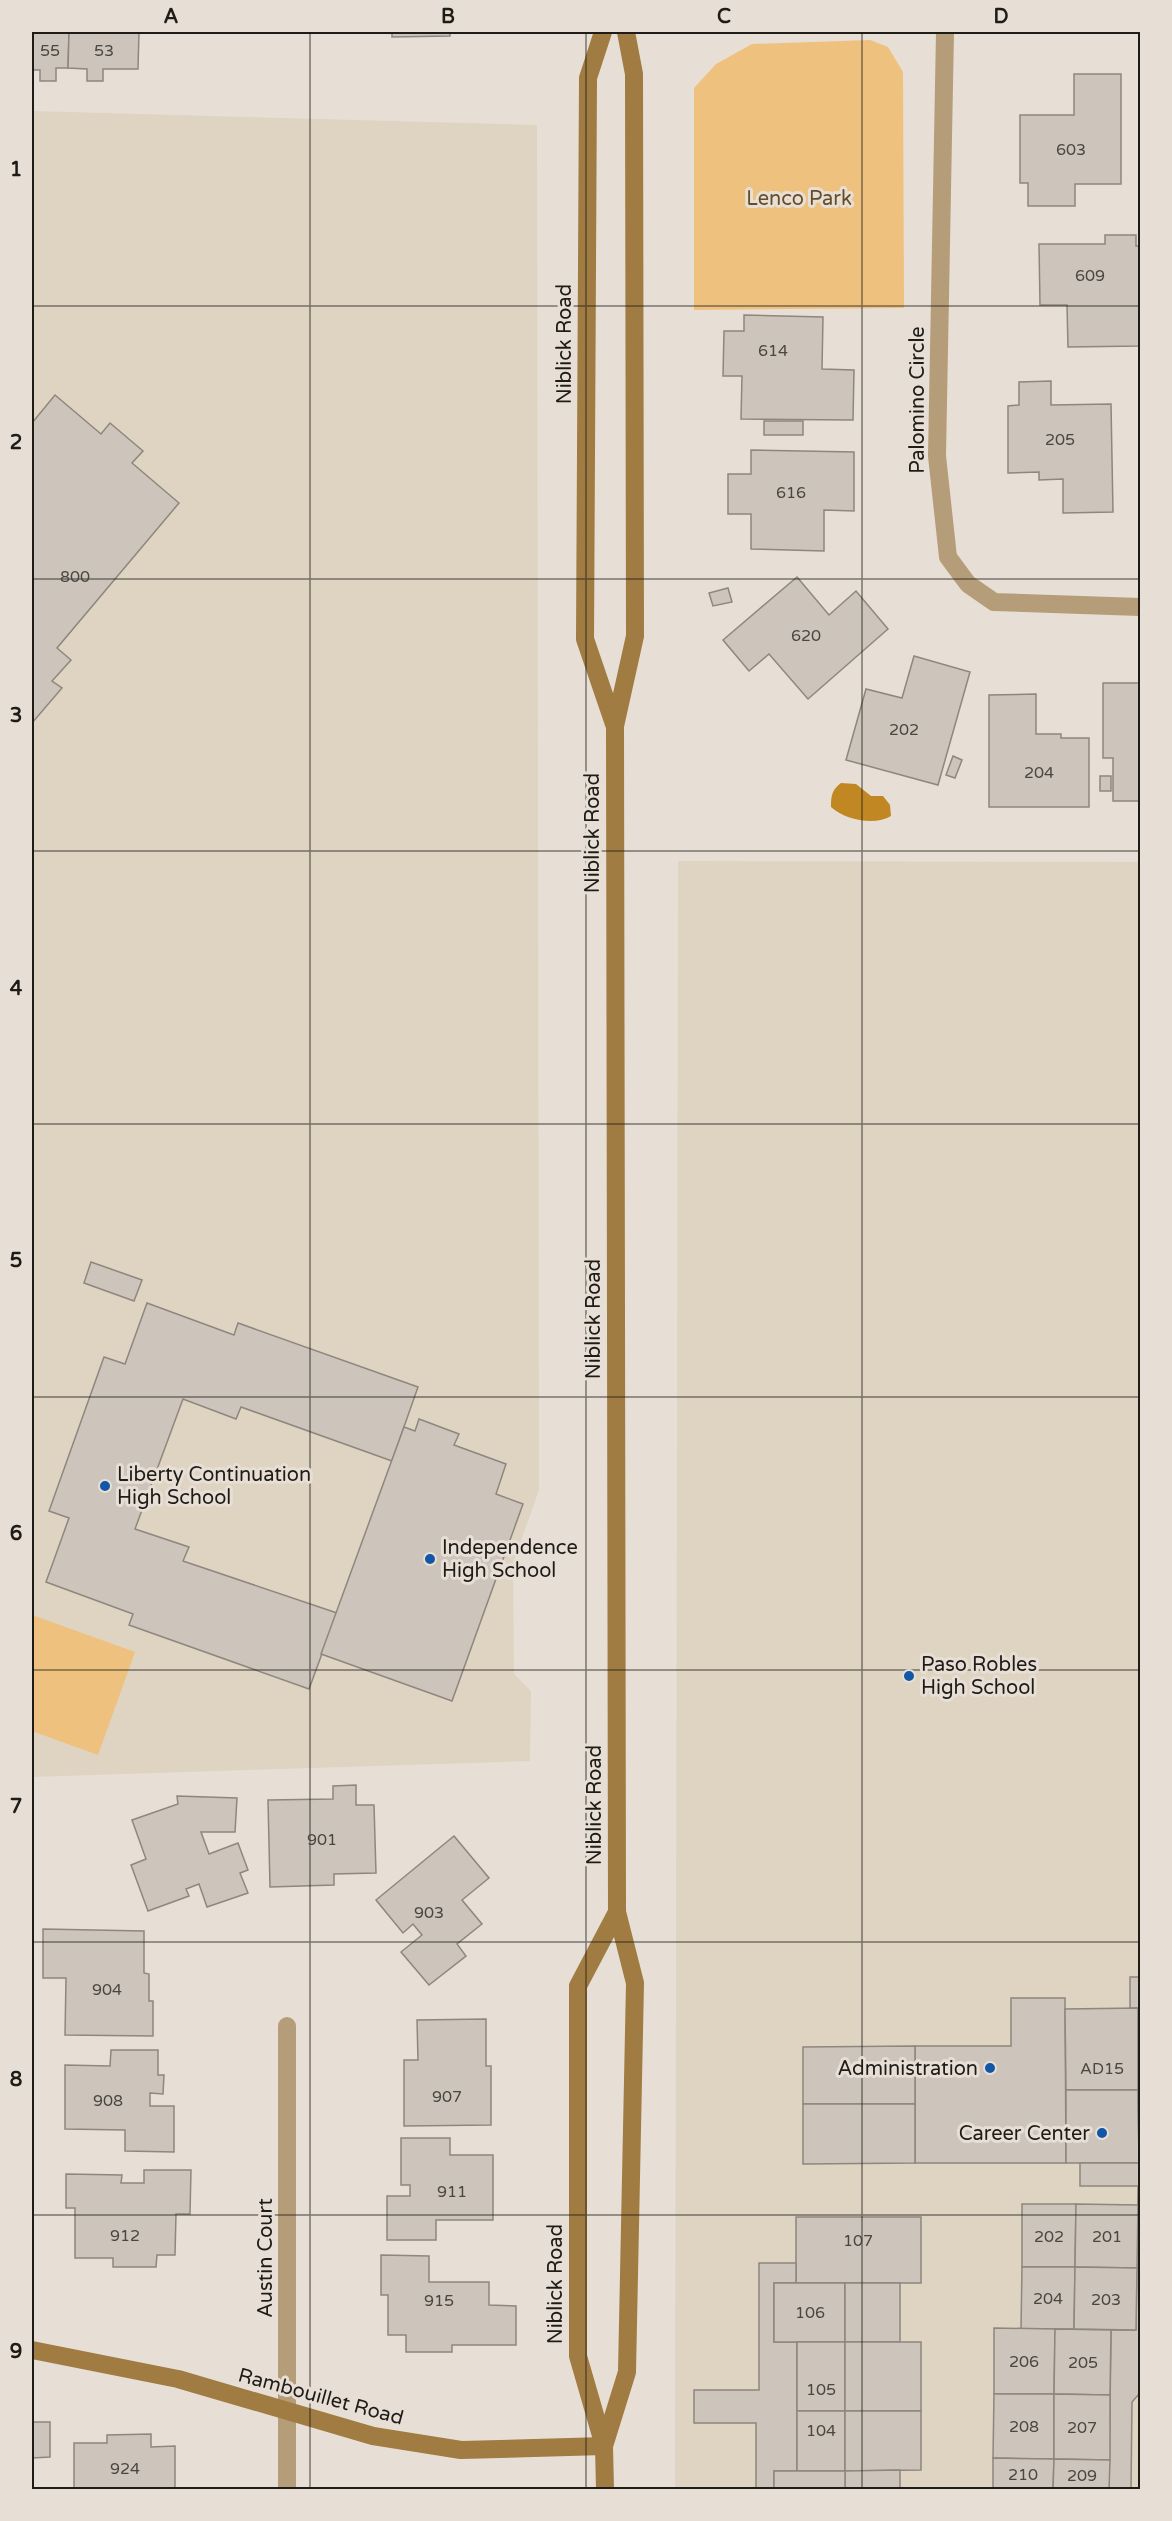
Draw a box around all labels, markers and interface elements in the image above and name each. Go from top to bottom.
text: A [164,5,179,29]
text: B [441,5,455,29]
text: C [717,5,731,29]
text: D [993,5,1009,29]
house number: 55 [40,41,60,61]
house number: 53 [94,41,114,61]
house number: 603 [1056,140,1086,160]
text: 1 [10,158,22,182]
park label: Lenco Park [746,187,852,211]
house number: 609 [1075,266,1105,286]
street label: Niblick Road [553,284,577,404]
street label: Palomino Circle [906,326,930,474]
house number: 614 [758,341,788,361]
house number: 205 [1045,430,1075,450]
text: 2 [10,431,22,455]
house number: 616 [776,483,806,503]
house number: 800 [60,567,90,587]
house number: 620 [791,626,821,646]
text: 3 [10,704,22,728]
house number: 202 [889,720,919,740]
house number: 204 [1024,763,1054,783]
street label: Niblick Road [581,773,605,893]
text: 4 [10,977,23,1001]
text: 5 [10,1249,22,1273]
street label: Niblick Road [582,1259,606,1379]
place label: Liberty Continuation High School [117,1463,311,1510]
marker: Liberty Continuation High School [98,1479,112,1493]
text: 6 [10,1522,22,1546]
place label: Independence High School [442,1536,578,1583]
marker: Independence High School [423,1552,437,1566]
place label: Paso Robles High School [921,1653,1037,1700]
marker: Paso Robles High School [902,1669,916,1683]
street label: Niblick Road [583,1745,607,1865]
text: 7 [10,1795,22,1819]
house number: 901 [307,1830,337,1850]
house number: 903 [414,1903,444,1923]
house number: 904 [92,1980,122,2000]
place label: Administration [837,2057,978,2081]
house number: AD15 [1080,2059,1124,2079]
marker: Administration [983,2061,997,2075]
text: 8 [10,2068,22,2092]
house number: 907 [432,2087,462,2107]
house number: 908 [93,2091,123,2111]
place label: Career Center [959,2122,1090,2146]
marker: Career Center [1095,2126,1109,2140]
house number: 911 [437,2182,467,2202]
street label: Austin Court [254,2198,278,2318]
street label: Niblick Road [544,2224,568,2344]
house number: 912 [110,2226,140,2246]
house number: 202 [1034,2227,1064,2247]
house number: 201 [1092,2227,1122,2247]
house number: 107 [843,2231,873,2251]
house number: 204 [1033,2289,1063,2309]
house number: 203 [1091,2290,1121,2310]
house number: 915 [424,2291,454,2311]
house number: 106 [795,2303,825,2323]
text: 9 [10,2340,22,2364]
house number: 206 [1009,2352,1039,2372]
house number: 205 [1068,2353,1098,2373]
street label: Rambouillet Road [235,2363,406,2431]
house number: 105 [806,2380,836,2400]
house number: 208 [1009,2417,1039,2437]
house number: 207 [1067,2418,1097,2438]
house number: 104 [806,2421,836,2441]
house number: 924 [110,2459,140,2479]
house number: 210 [1008,2465,1038,2485]
house number: 209 [1067,2466,1097,2486]

